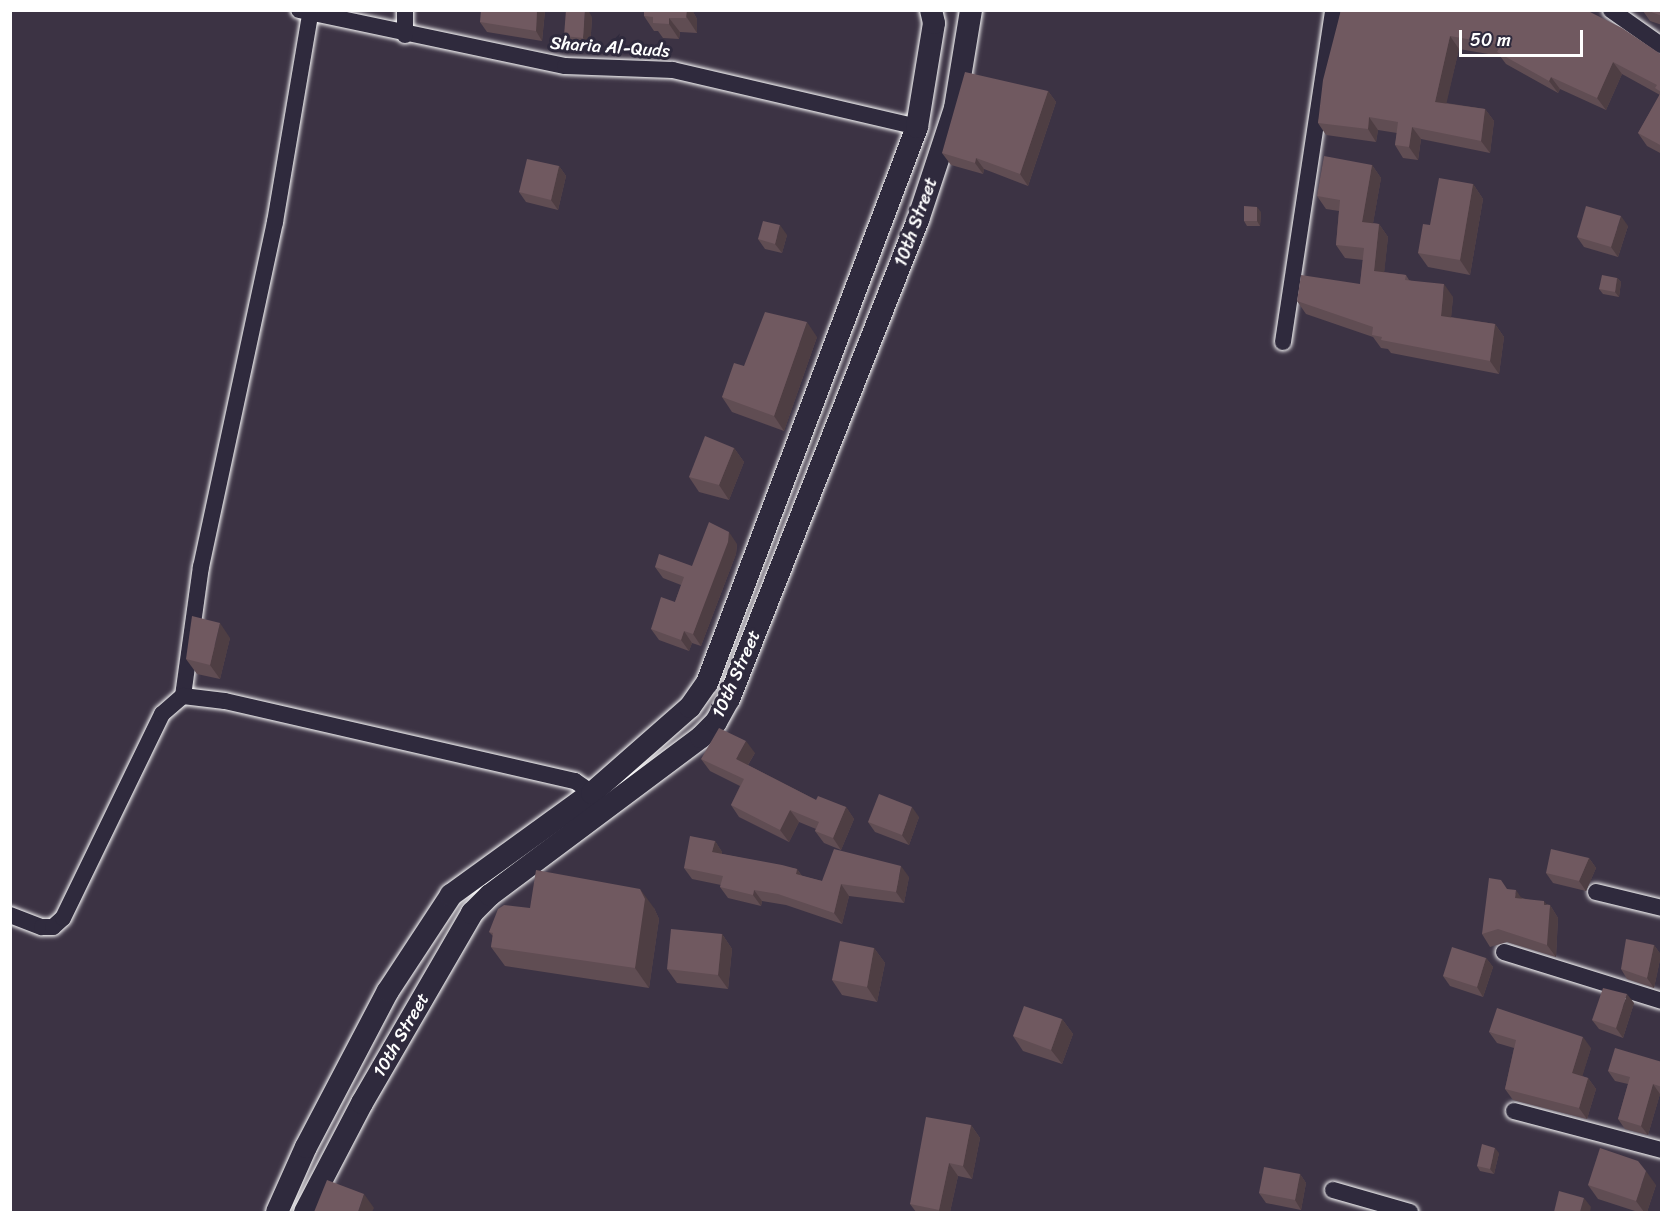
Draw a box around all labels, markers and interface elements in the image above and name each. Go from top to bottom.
scale bar [1462,18,1586,56]
text: 50 m [1470,24,1511,56]
street label: Sharia Al-Quds [550,32,670,62]
street label: 10th Street [890,174,942,270]
street label: 10th Street [707,627,765,721]
street label: 10th Street [368,989,434,1081]

